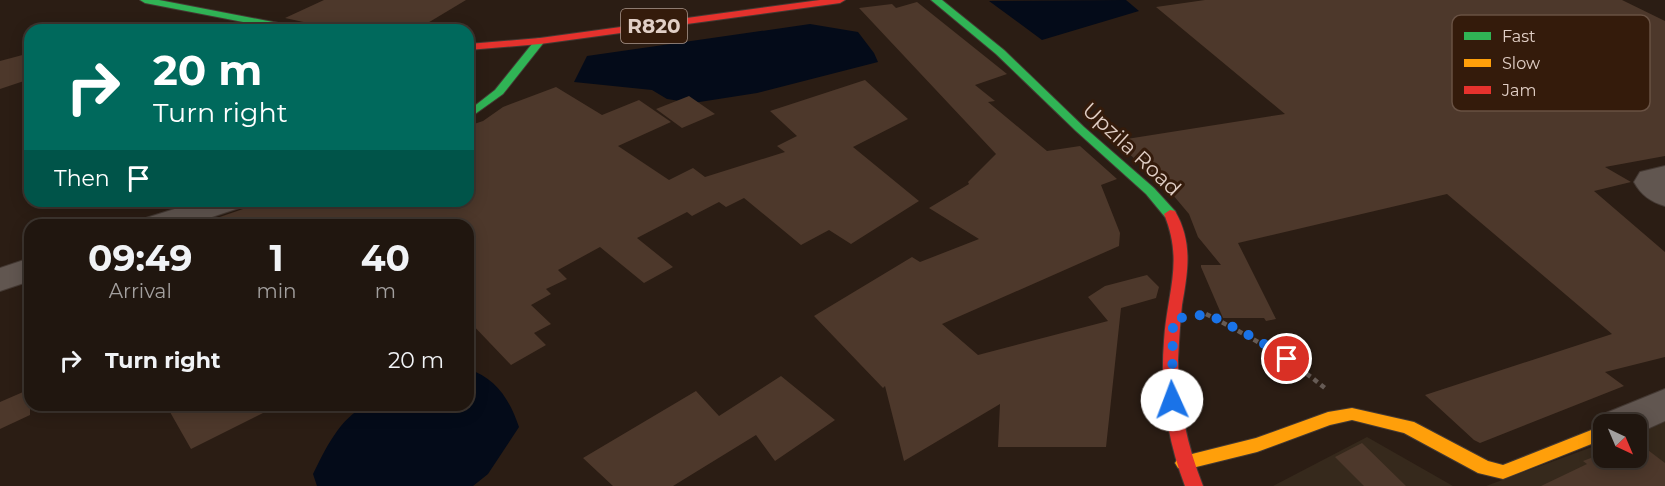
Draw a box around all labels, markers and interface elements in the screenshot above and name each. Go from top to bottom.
road number: R820 [621,9,687,43]
legend [1452,15,1650,111]
text: Fast [1502,27,1536,46]
text: 20 m [153,44,262,96]
icon: right [54,48,132,126]
text: Slow [1502,54,1540,73]
text: Jam [1501,81,1536,100]
text: Turn right [153,96,288,129]
street label: Upzila Road [1078,97,1186,201]
icon: arrive [122,162,155,195]
text: Then [54,165,110,192]
text: 09:49 [88,236,192,280]
text: 1 [270,236,284,280]
text: 40 [361,236,410,280]
text: Arrival [109,279,172,303]
text: min [257,279,297,303]
text: m [375,279,396,303]
pin [1261,333,1312,384]
icon: arrive [1270,342,1303,375]
icon: right [54,344,87,377]
text: Turn right [105,347,220,374]
text: 20 m [388,347,444,374]
position arrow [1140,368,1204,432]
north arrow [1593,414,1647,468]
map controls [1593,414,1647,468]

